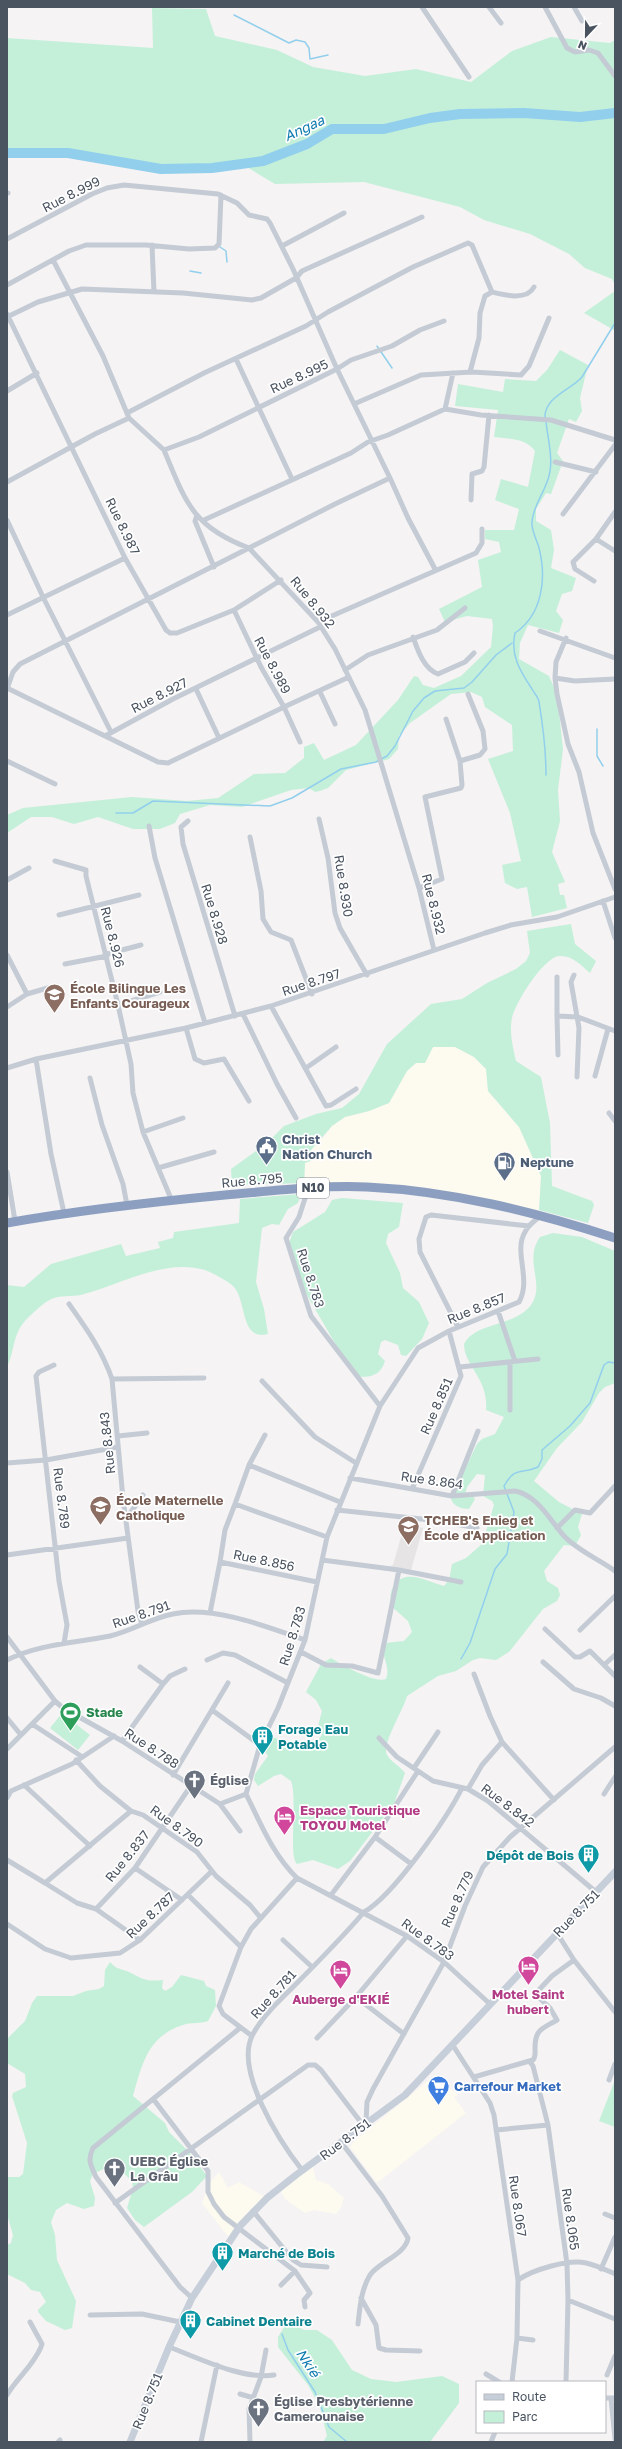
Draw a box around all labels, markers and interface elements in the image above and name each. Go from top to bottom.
north arrow [566,16,606,56]
text: N [576,38,588,53]
water label: Angaa [281,110,328,144]
street label: Rue 8.999 [39,173,103,215]
street label: Rue 8.995 [267,356,331,396]
street label: Rue 8.987 [102,495,144,557]
street label: Rue 8.932 [287,573,339,631]
street label: Rue 8.989 [251,634,295,697]
street label: Rue 8.927 [128,674,190,716]
street label: Rue 8.930 [331,854,357,918]
street label: Rue 8.932 [419,872,449,936]
street label: Rue 8.928 [198,882,232,946]
street label: Rue 8.926 [98,905,128,969]
street label: Rue 8.797 [280,965,342,999]
place label: École Bilingue Les Enfants Courageux [70,980,190,1011]
school or university icon: École Bilingue Les Enfants Courageux [41,982,67,1015]
place label: Christ Nation Church [282,1131,372,1162]
public building icon: Christ Nation Church [254,1133,280,1166]
fuel station icon: Neptune [491,1149,517,1182]
place label: Neptune [520,1154,574,1170]
street label: Rue 8.795 [221,1169,283,1191]
road number: N10 [297,1178,329,1198]
street label: Rue 8.783 [294,1246,328,1310]
street label: Rue 8.857 [445,1289,508,1327]
street label: Rue 8.851 [416,1375,456,1437]
street label: Rue 8.843 [96,1411,118,1475]
street label: Rue 8.789 [50,1466,74,1530]
street label: Rue 8.864 [400,1468,464,1492]
place label: École Maternelle Catholique [116,1492,224,1523]
school or university icon: École Maternelle Catholique [88,1494,114,1527]
place label: TCHEB's Enieg et École d'Application [424,1512,545,1543]
school or university icon: TCHEB's Enieg et École d'Application [395,1514,421,1547]
street label: Rue 8.856 [232,1546,296,1574]
street label: Rue 8.791 [110,1597,172,1631]
street label: Rue 8.783 [275,1604,309,1668]
sports icon: Stade [57,1699,83,1732]
place label: Stade [86,1704,123,1720]
place label: Forage Eau Potable [278,1721,348,1752]
building icon: Forage Eau Potable [249,1723,275,1756]
street label: Rue 8.788 [122,1724,182,1772]
church icon: Église [182,1767,208,1800]
place label: Église [210,1772,249,1788]
street label: Rue 8.842 [478,1780,538,1830]
street label: Rue 8.790 [147,1801,207,1851]
place label: Espace Touristique TOYOU Motel [300,1802,421,1833]
hotel icon: Espace Touristique TOYOU Motel [271,1804,297,1837]
street label: Rue 8.837 [101,1827,153,1885]
building icon: Dépôt de Bois [576,1842,602,1875]
place label: Dépôt de Bois [486,1847,574,1863]
street label: Rue 8.779 [437,1868,477,1930]
street label: Rue 8.751 [549,1886,603,1940]
street label: Rue 8.787 [122,1888,178,1942]
street label: Rue 8.783 [398,1914,458,1964]
hotel icon: Motel Saint hubert [515,1953,541,1986]
hotel icon: Auberge d'EKIÉ [328,1958,354,1991]
street label: Rue 8.781 [247,1966,299,2022]
place label: Motel Saint hubert [492,1986,564,2017]
place label: Auberge d'EKIÉ [292,1991,390,2007]
supermarket icon: Carrefour Market [425,2073,451,2106]
place label: Carrefour Market [454,2078,561,2094]
street label: Rue 8.751 [316,2115,374,2163]
place label: UEBC Église La Grâu [130,2153,208,2184]
church icon: UEBC Église La Grâu [102,2155,128,2188]
street label: Rue 8.067 [506,2174,530,2238]
street label: Rue 8.065 [559,2187,583,2251]
building icon: Marché de Bois [210,2240,236,2273]
place label: Marché de Bois [238,2245,335,2261]
building icon: Cabinet Dentaire [177,2308,203,2341]
place label: Cabinet Dentaire [206,2313,312,2329]
water label: Nkié [293,2345,325,2382]
street label: Rue 8.751 [128,2370,166,2432]
legend [476,2381,606,2433]
text: Route [512,2389,546,2404]
place label: Église Presbytérienne Camerounaise [274,2393,413,2424]
church icon: Église Presbytérienne Camerounaise [245,2395,271,2428]
text: Parc [512,2409,538,2424]

